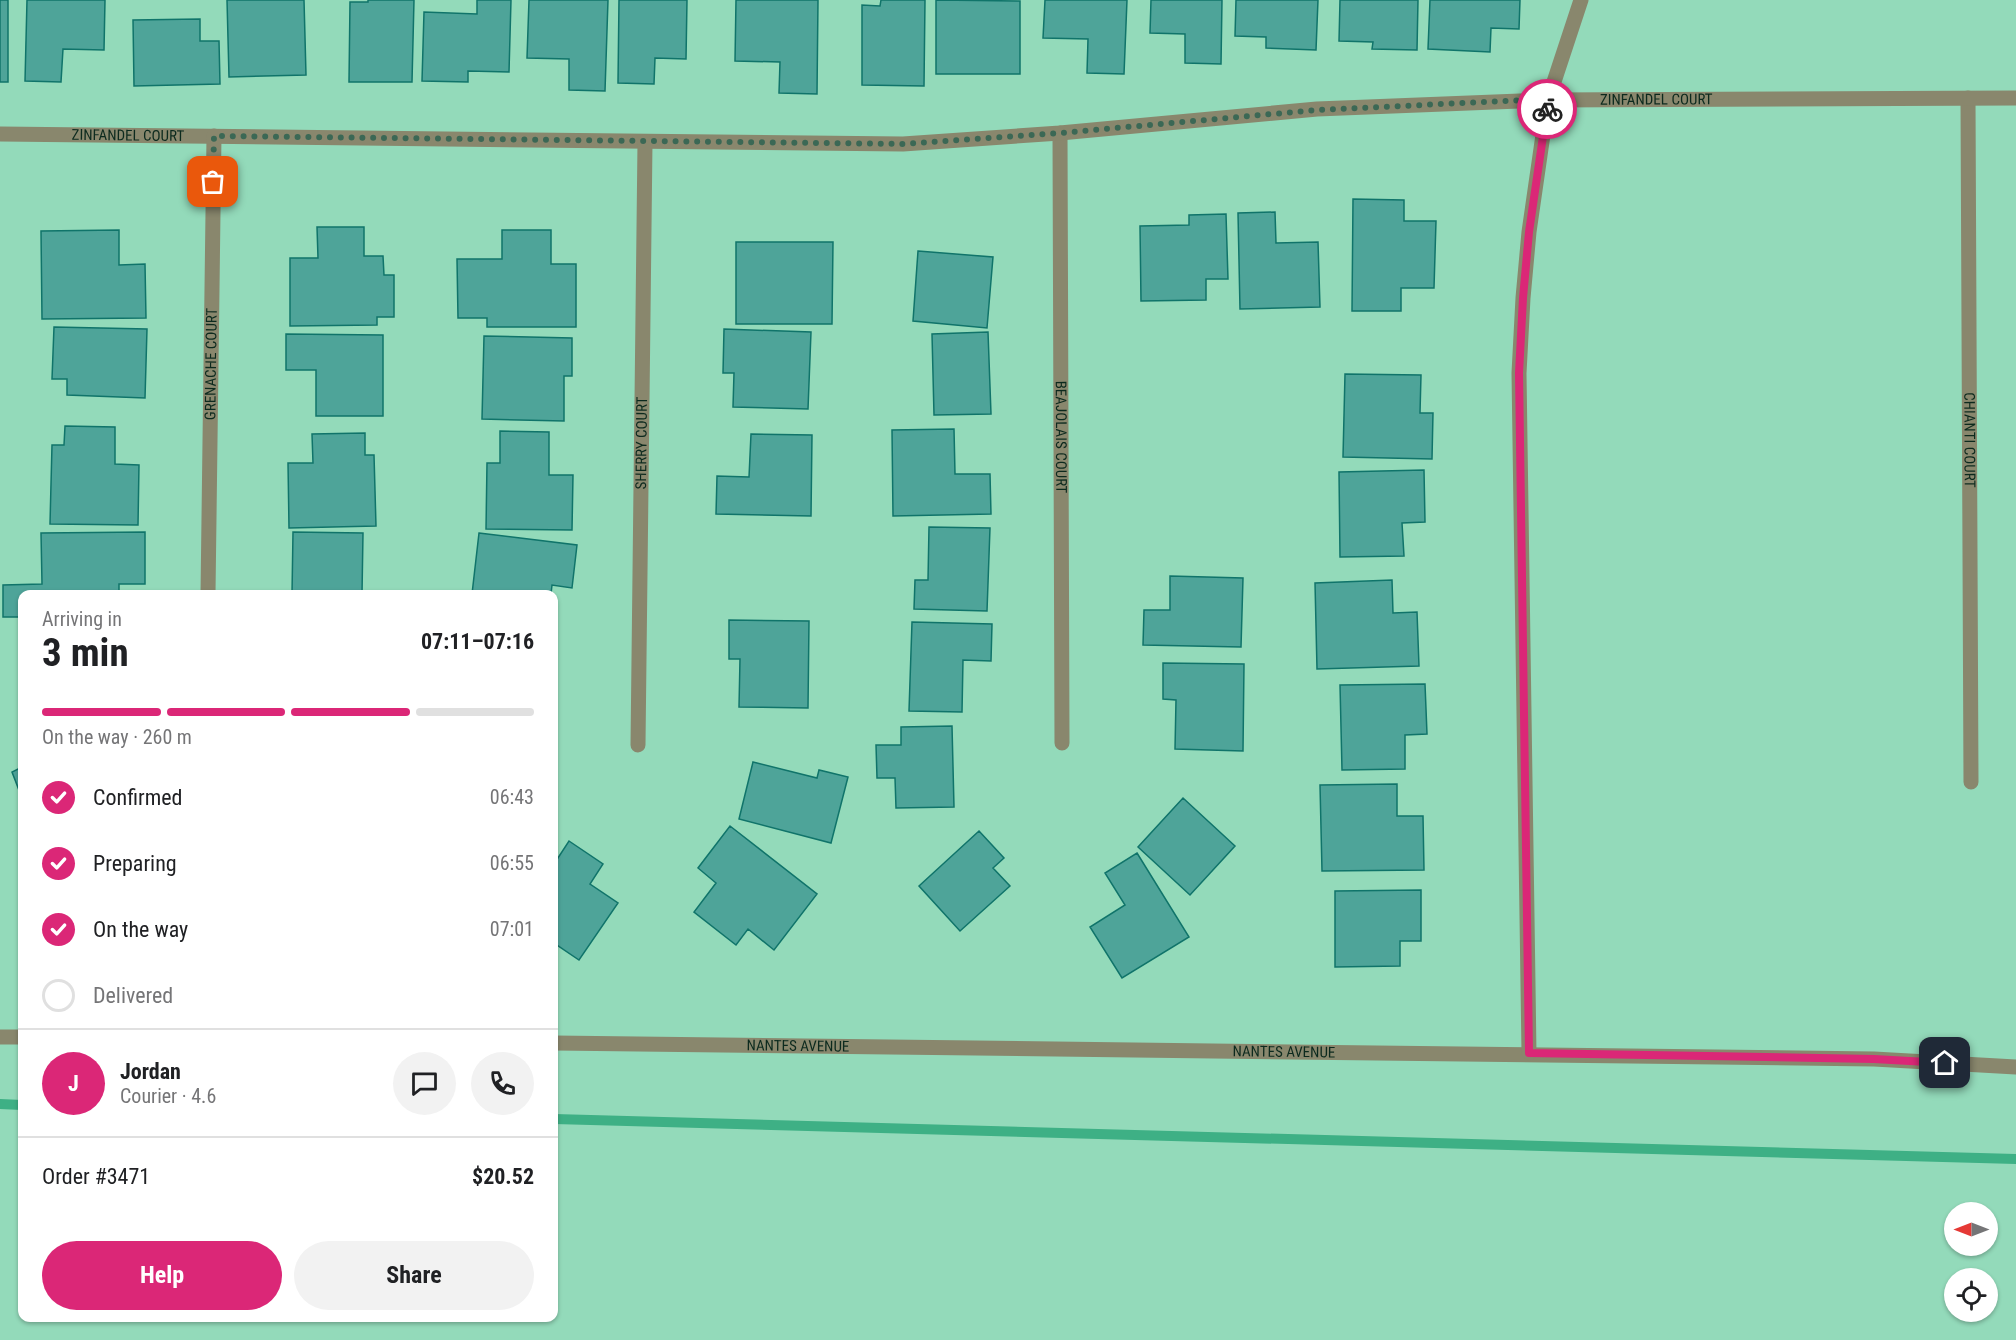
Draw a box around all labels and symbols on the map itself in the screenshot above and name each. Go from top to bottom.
courier [1517,79,1577,139]
street label: ZINFANDEL COURT [1600,90,1713,109]
street label: ZINFANDEL COURT [72,126,185,145]
pin [187,156,238,207]
street label: GRENACHE COURT [201,308,221,420]
street label: BEAJOLAIS COURT [1052,381,1070,494]
street label: CHIANTI COURT [1960,392,1979,488]
street label: SHERRY COURT [632,396,651,489]
street label: NANTES AVENUE [746,1036,849,1056]
pin [1919,1037,1970,1088]
street label: NANTES AVENUE [1232,1042,1335,1061]
north arrow [1944,1202,1998,1256]

